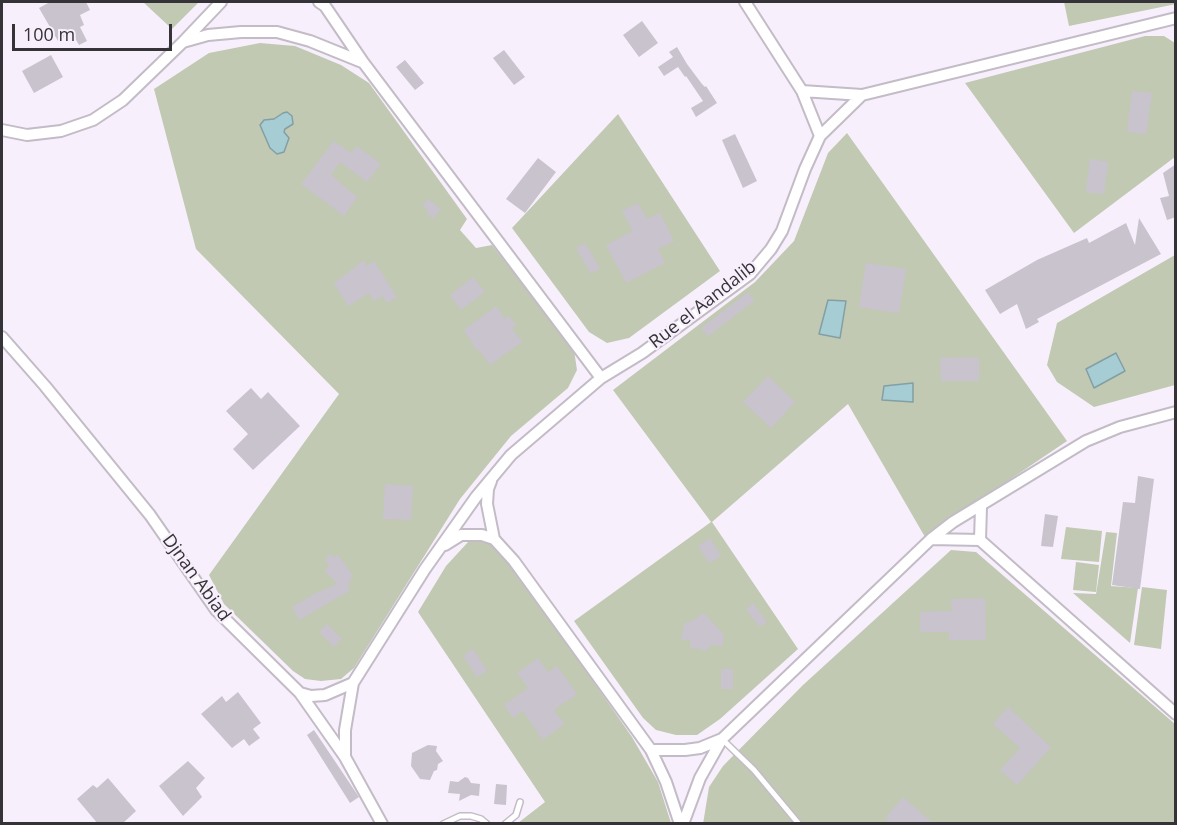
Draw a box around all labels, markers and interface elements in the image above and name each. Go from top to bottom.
scale bar [15,12,176,50]
text: 100 m [23,22,75,46]
street label: Rue el Aandalib [645,257,761,353]
street label: Djnan Abiad [157,530,235,626]

